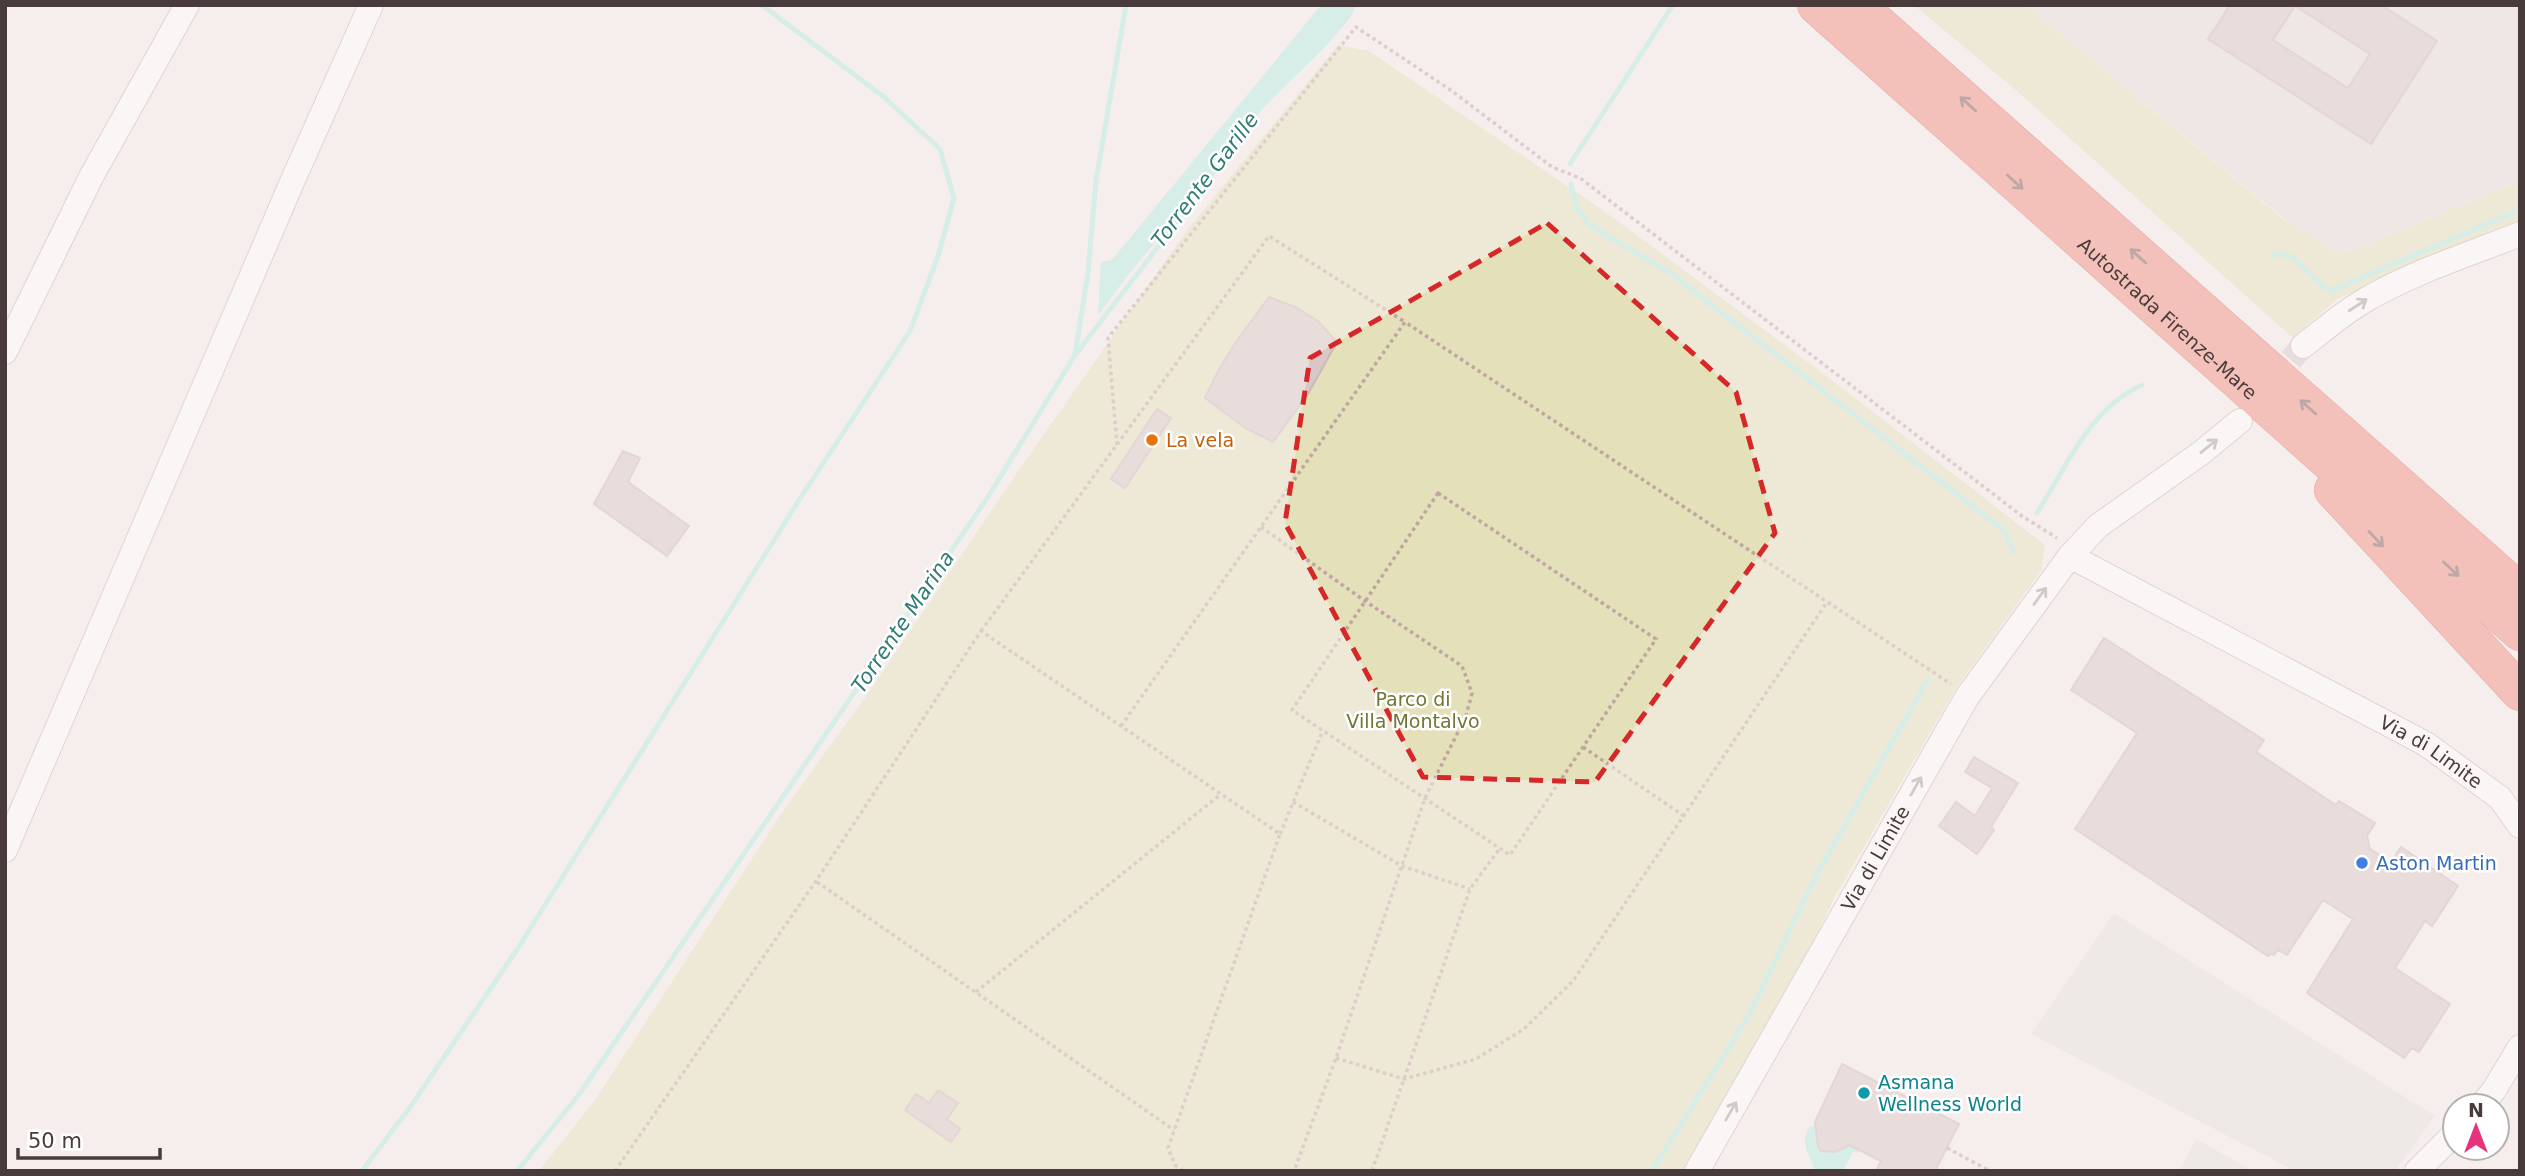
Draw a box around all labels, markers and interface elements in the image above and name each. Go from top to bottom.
one-way arrow [1960,96,1978,112]
water label: Torrente Garille [1146,108,1264,252]
one-way arrow [2006,174,2024,190]
street label: Autostrada Firenze-Mare [2074,233,2262,404]
one-way arrow [2130,247,2147,264]
one-way arrow [2347,297,2367,311]
one-way arrow [2299,399,2317,415]
place label: La vela [1166,429,1234,451]
marker: La vela [1144,432,1160,448]
one-way arrow [2200,438,2218,454]
one-way arrow [2368,530,2384,548]
water label: Torrente Marina [847,546,959,698]
one-way arrow [2442,561,2460,577]
one-way arrow [2033,587,2047,606]
park label: Parco di Villa Montalvo [1346,688,1480,732]
street label: Via di Limite [2376,711,2487,793]
one-way arrow [1910,776,1923,797]
street label: Via di Limite [1836,802,1914,915]
place label: Aston Martin [2376,852,2497,874]
marker: Aston Martin [2354,855,2370,871]
place label: Asmana Wellness World [1878,1071,2022,1115]
marker: Asmana Wellness World [1856,1085,1872,1101]
north arrow [2441,1092,2511,1162]
text: N [2468,1099,2484,1121]
one-way arrow [1724,1102,1738,1122]
scale bar [18,1116,159,1160]
text: 50 m [28,1129,82,1153]

